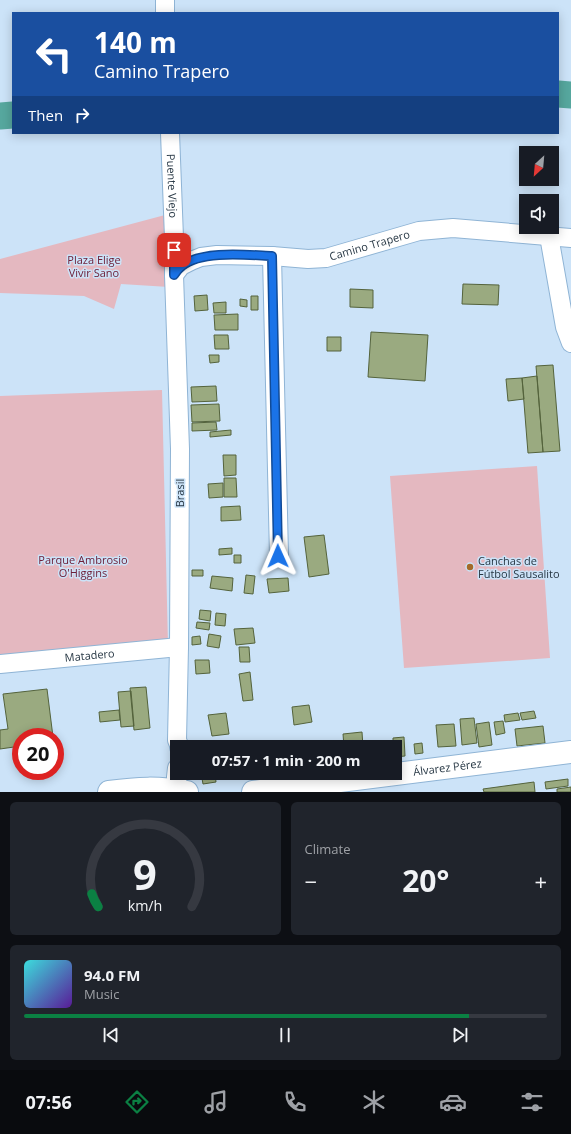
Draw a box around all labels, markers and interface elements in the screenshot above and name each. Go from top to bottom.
text: 140 m [94,23,177,61]
icon: left [28,28,80,80]
text: Camino Trapero [94,59,230,83]
icon: right [71,104,93,126]
text: Then [28,105,63,125]
north arrow [519,146,559,186]
map controls [519,146,559,234]
street label: Puente Viejo [164,154,181,219]
button: sound [519,194,559,234]
street label: Camino Trapero [327,226,412,264]
pin [157,233,191,267]
icon: arrive [163,239,185,261]
park label: Plaza Elige Vivir Sano [67,252,121,280]
street label: Brasil [172,479,187,507]
position arrow [257,535,299,577]
park label: Parque Ambrosio O'Higgins [38,552,128,580]
place label: Canchas de Fútbol Sausalito [478,553,560,581]
marker: Canchas de Fútbol Sausalito [465,562,475,572]
street label: Matadero [64,645,116,665]
speed limit sign: 20 [12,728,64,780]
text: 07:57 · 1 min · 200 m [212,750,360,770]
street label: Álvarez Pérez [412,755,482,779]
text: Climate [305,840,350,858]
text: 9 [133,845,157,901]
text: 20° [402,860,449,901]
text: − [305,866,317,896]
text: + [534,866,547,896]
text: km/h [128,895,163,914]
text: 94.0 FM [84,965,140,985]
text: Music [84,985,119,1003]
icon: previous [100,1024,122,1046]
icon: pause [274,1024,296,1046]
icon: next [449,1024,471,1046]
icon: directions [123,1088,151,1116]
icon: music [202,1088,230,1116]
icon: phone [281,1088,309,1116]
icon: climate [360,1088,388,1116]
icon: car [439,1088,467,1116]
icon: filters [518,1088,546,1116]
text: 07:56 [25,1090,72,1114]

